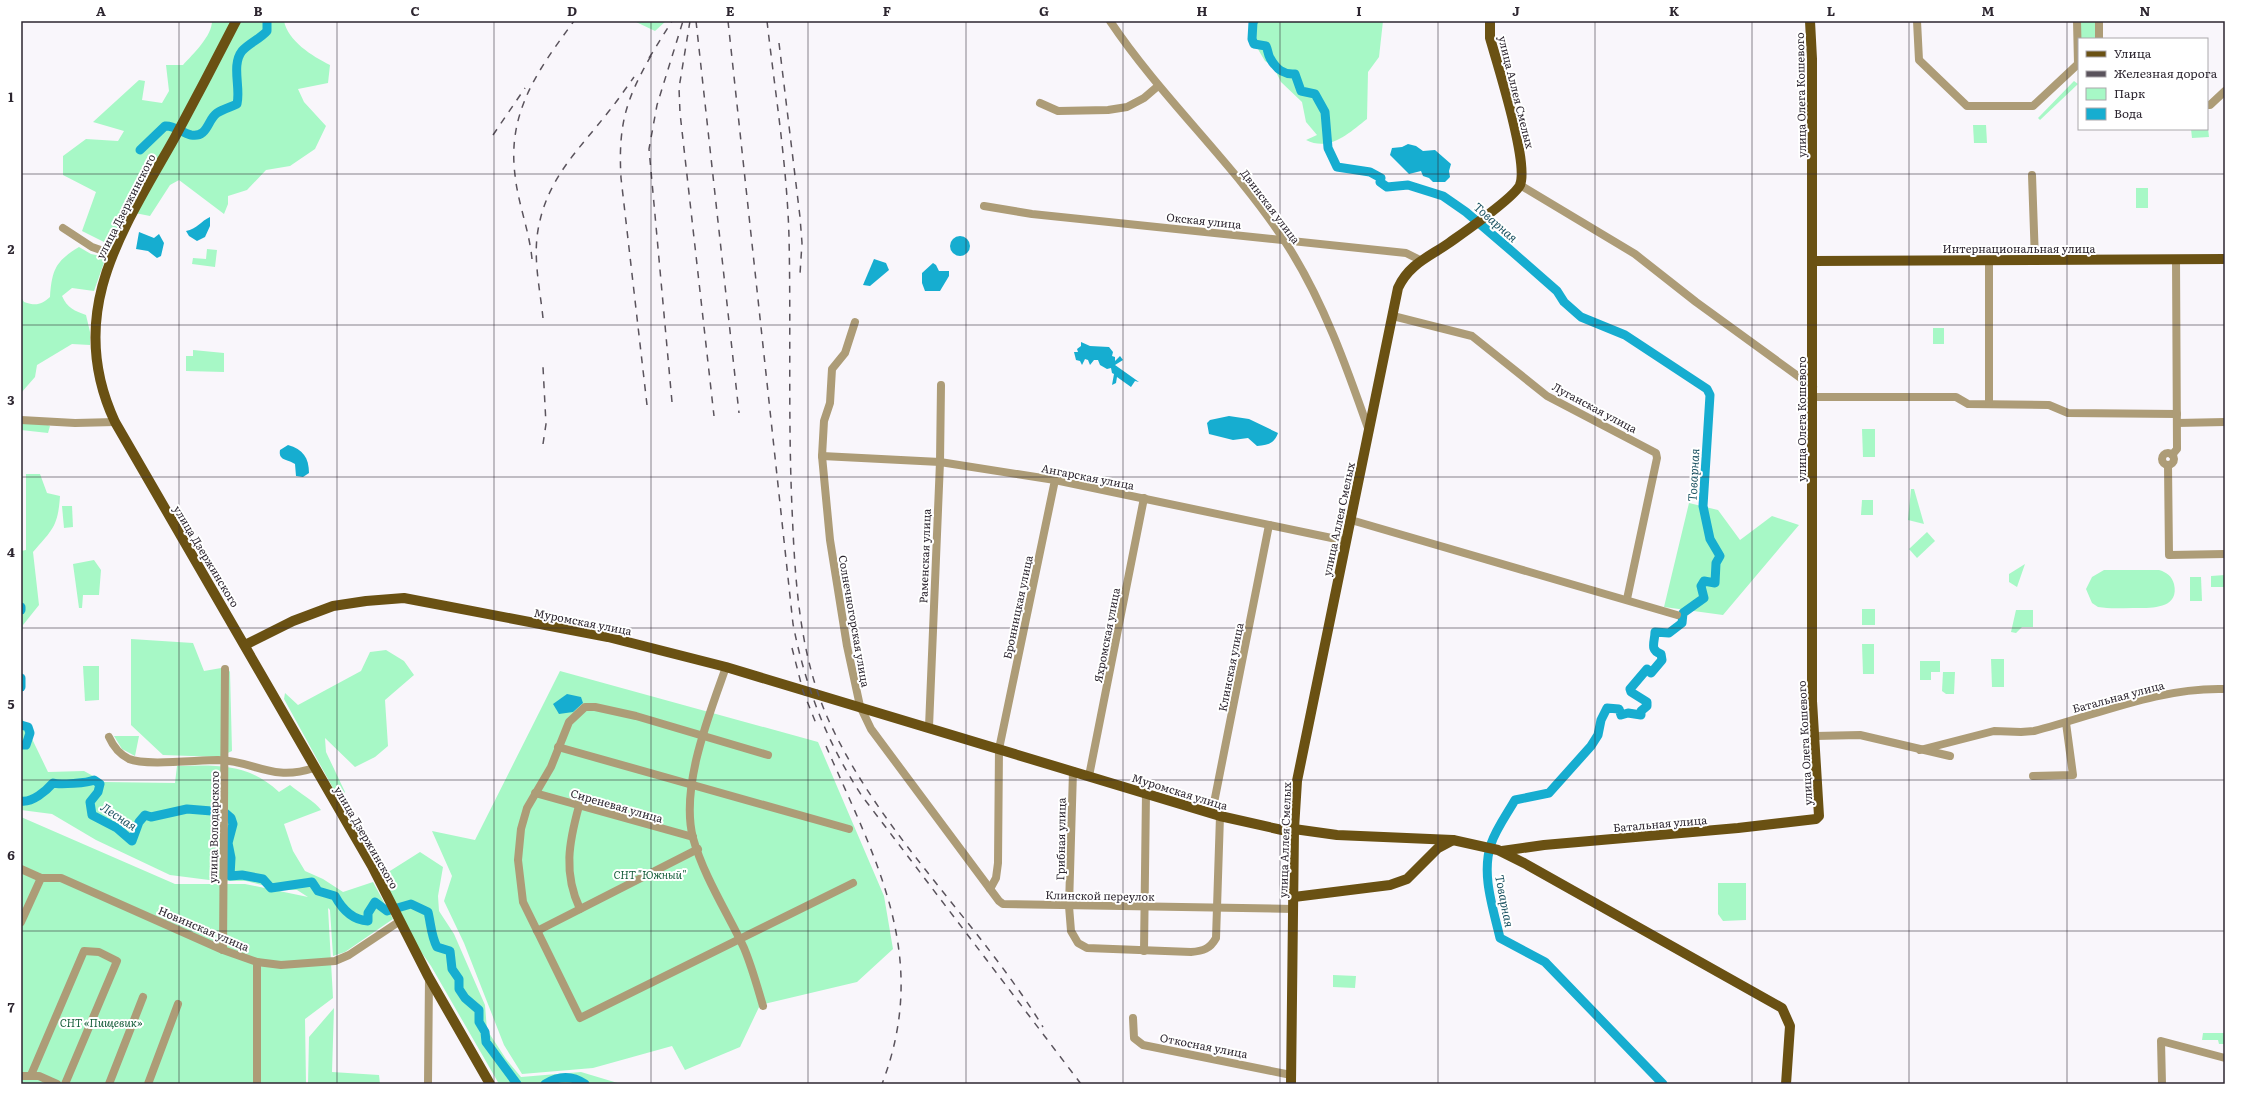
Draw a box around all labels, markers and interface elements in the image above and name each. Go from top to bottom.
text: A [96,1,106,20]
text: B [254,1,263,20]
text: C [410,1,420,20]
text: D [567,1,577,20]
text: E [726,1,735,20]
text: F [883,1,891,20]
text: G [1039,1,1049,20]
text: H [1197,1,1208,20]
text: I [1356,1,1362,20]
text: J [1512,1,1520,20]
text: K [1669,1,1680,20]
text: L [1827,1,1835,20]
text: M [1982,1,1995,20]
text: N [2140,1,2151,20]
street label: улица Олега Кошевого [1791,32,1809,158]
street label: улица Аллея Смелых [1495,34,1539,151]
legend [2078,38,2208,130]
text: Улица [2114,44,2152,62]
text: Железная дорога [2114,64,2218,82]
text: Парк [2114,84,2145,102]
text: 1 [8,87,14,106]
text: Вода [2114,104,2143,122]
street label: улица Дзержинского [91,151,159,261]
street label: Двинская улица [1238,165,1304,247]
water label: Товарная [1470,198,1522,247]
street label: Окская улица [1166,208,1242,232]
text: 2 [8,239,15,258]
street label: Интернациональная улица [1943,240,2096,256]
street label: улица Олега Кошевого [1793,356,1809,482]
street label: Луганская улица [1550,378,1640,436]
text: 3 [7,390,15,409]
water label: Товарная [1683,447,1703,502]
street label: Ангарская улица [1040,459,1136,493]
street label: улица Аллея Смелых [1318,460,1358,577]
street label: улица Дзержинского [170,502,244,610]
street label: Раменская улица [914,508,934,604]
text: 4 [7,542,15,561]
street label: Солнечногорская улица [835,554,875,688]
street label: Бронницкая улица [998,554,1036,660]
street label: Яхромская улица [1089,586,1123,684]
street label: Муромская улица [533,604,633,638]
street label: Клинская улица [1214,621,1246,713]
street label: Батальная улица [2070,676,2166,716]
street label: улица Олега Кошевого [1793,680,1815,806]
text: 5 [7,694,15,713]
street label: Муромская улица [1130,769,1230,813]
street label: улица Володарского [204,771,222,883]
street label: улица Аллея Смелых [1274,781,1294,898]
street label: улица Дзержинского [331,783,403,891]
street label: Сиреневая улица [569,784,665,826]
street label: Грибная улица [1051,797,1069,881]
water label: Лесная [97,798,141,835]
street label: Батальная улица [1612,811,1708,835]
text: 6 [7,845,15,864]
park label: СНТ "Южный" [614,866,686,882]
water label: Товарная [1491,873,1519,929]
street label: Клинской переулок [1045,886,1155,904]
street label: Новинская улица [156,902,252,954]
text: 7 [7,997,15,1016]
park label: СНТ «Пищевик» [60,1014,143,1030]
street label: Откосная улица [1159,1029,1249,1061]

